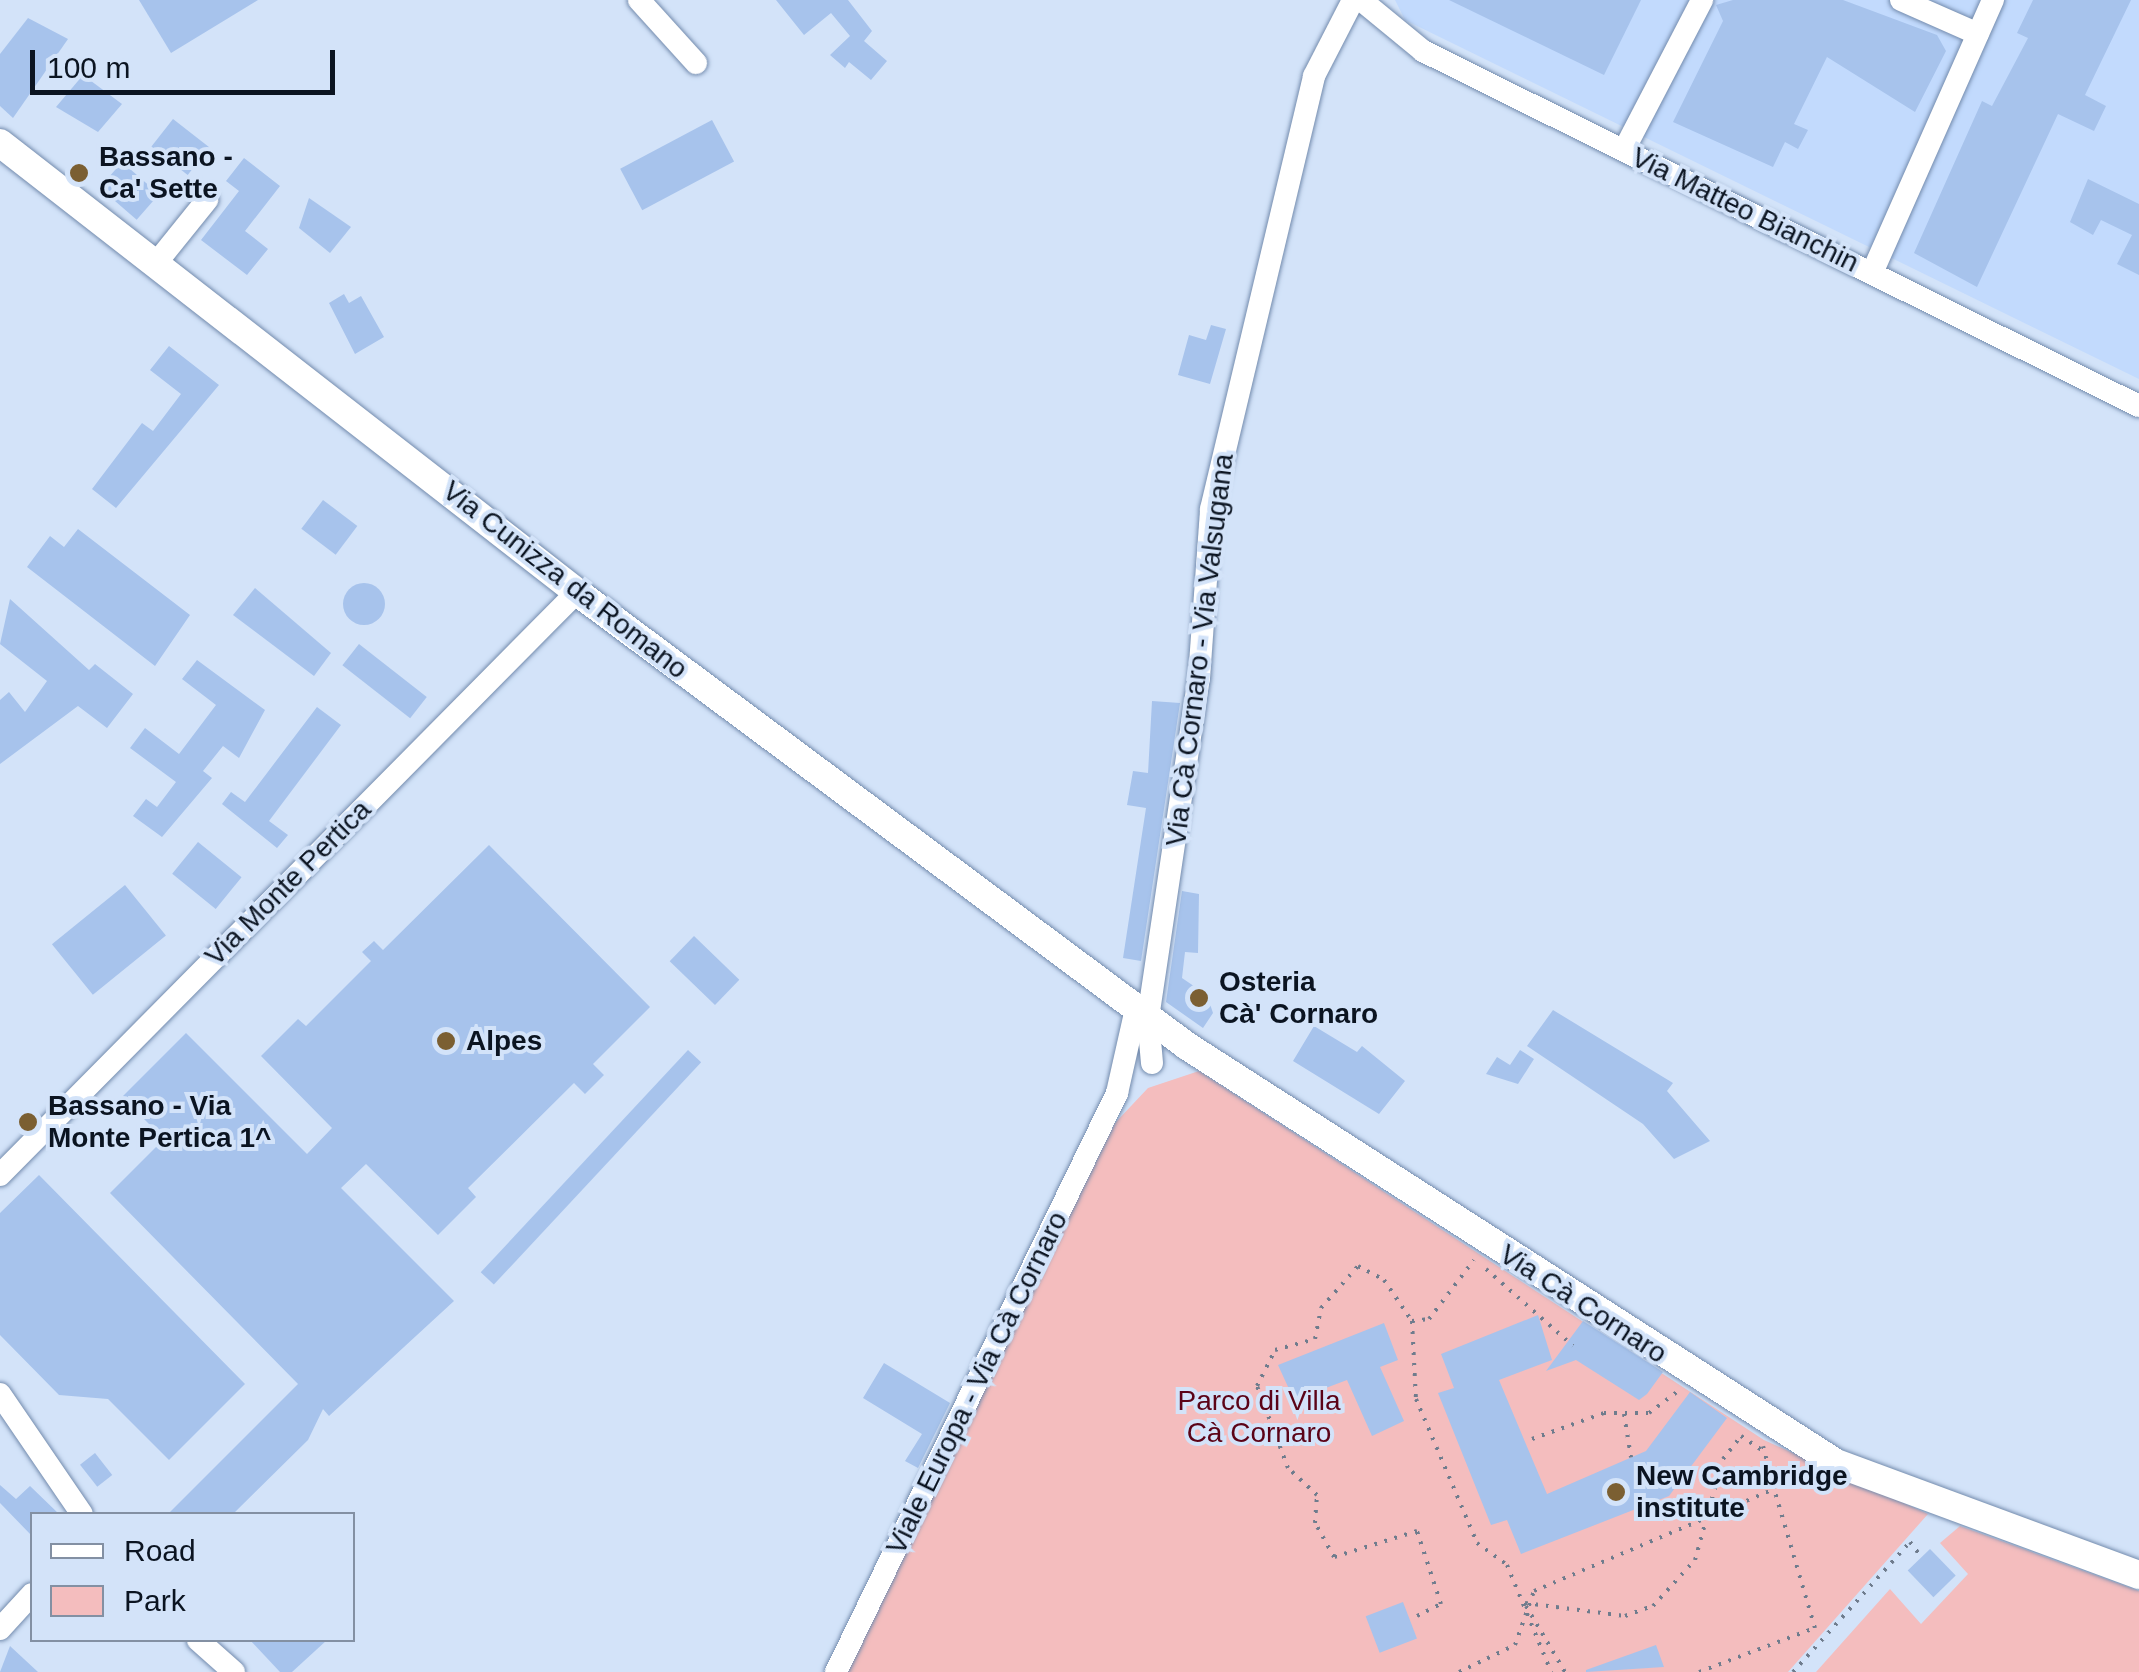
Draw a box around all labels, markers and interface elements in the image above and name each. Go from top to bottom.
scale bar [35,30,340,92]
text: 100 m [47,51,130,84]
place label: Bassano - Ca' Sette [99,140,233,206]
street label: Via Matteo Bianchin [1626,140,1864,280]
marker: Bassano - Ca' Sette [68,162,90,184]
street label: Via Cà Cornaro - Via Valsugana [1159,452,1241,848]
street label: Via Cunizza da Romano [436,474,694,686]
street label: Via Monte Pertica [198,793,378,973]
place label: Osteria Cà' Cornaro [1219,965,1378,1031]
marker: Osteria Cà' Cornaro [1188,987,1210,1009]
place label: Alpes [466,1024,542,1058]
marker: Alpes [435,1030,457,1052]
place label: Bassano - Via Monte Pertica 1^ [48,1089,271,1155]
marker: Bassano - Via Monte Pertica 1^ [17,1111,39,1133]
street label: Viale Europa - Via Cà Cornaro [879,1206,1075,1560]
street label: Via Cà Cornaro [1493,1237,1673,1371]
park label: Parco di Villa Cà Cornaro [1178,1384,1340,1450]
place label: New Cambridge institute [1636,1459,1848,1525]
marker: New Cambridge institute [1605,1481,1627,1503]
legend [30,1512,355,1642]
text: Road [124,1534,196,1567]
text: Park [124,1584,186,1617]

